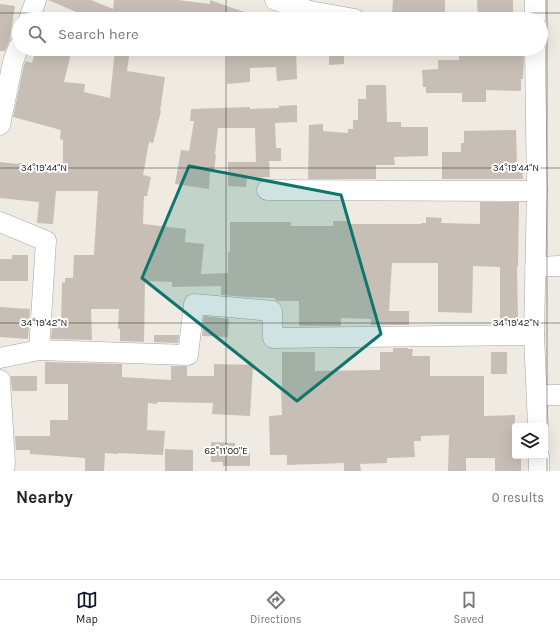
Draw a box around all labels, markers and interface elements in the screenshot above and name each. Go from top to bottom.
search box [12,12,548,56]
icon: search [26,23,48,45]
text: Search here [58,25,139,43]
text: 34°19'44"N [21,162,67,174]
text: 34°19'44"N [493,162,539,174]
text: 34°19'42"N [21,317,67,329]
text: 34°19'42"N [493,317,539,329]
map controls [512,423,548,459]
button: layers [512,423,548,459]
text: 62°11'00"E [204,445,248,457]
text: Nearby [16,487,73,507]
text: 0 results [492,490,544,505]
tab: Map [76,589,98,626]
tab: Directions [250,589,302,626]
tab: Saved [454,589,484,626]

